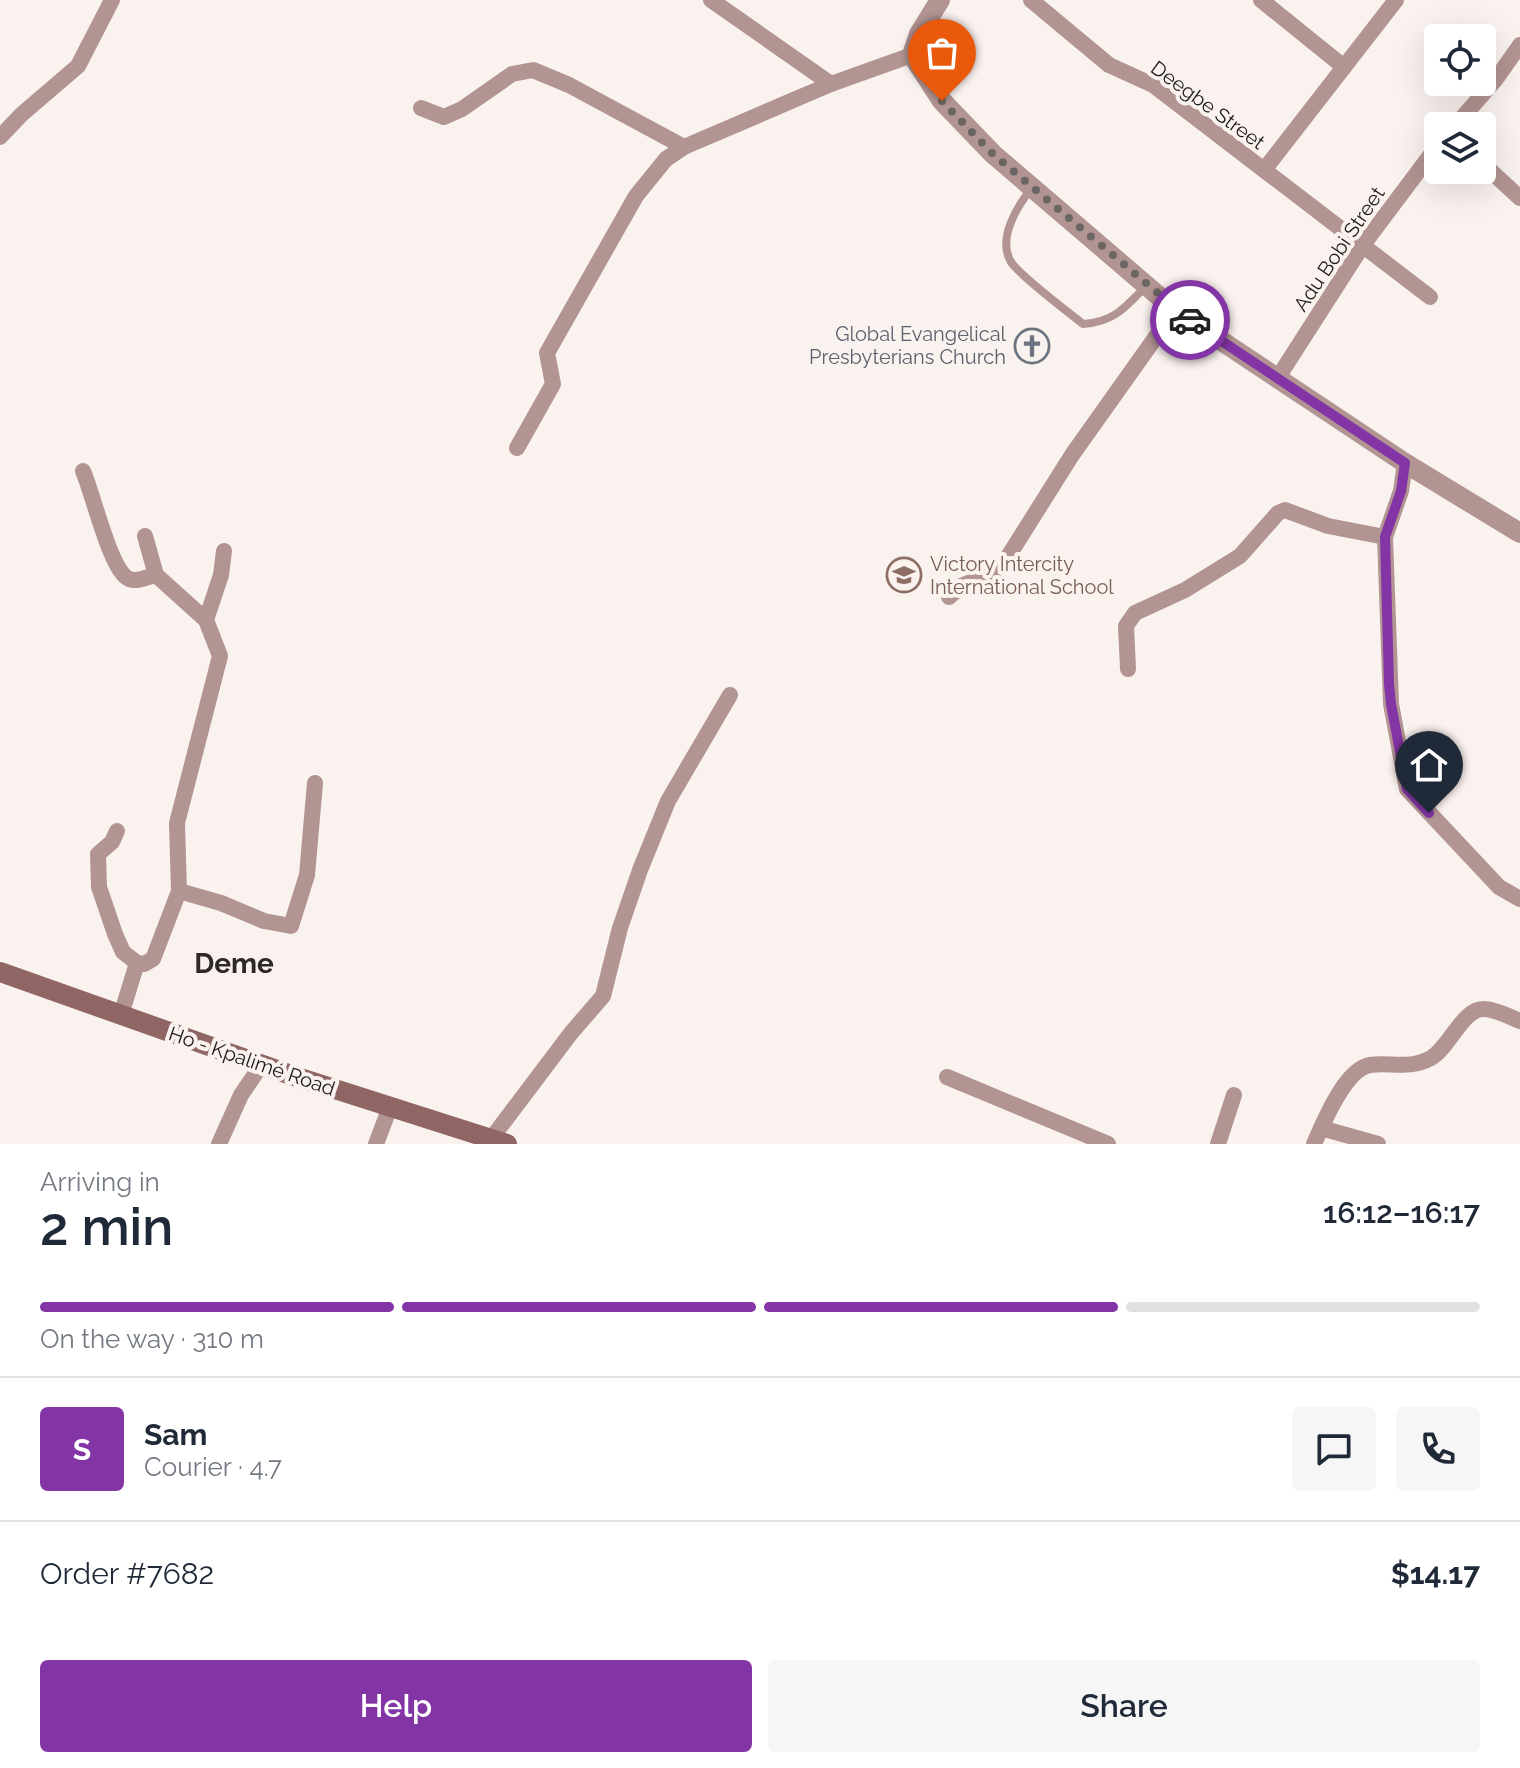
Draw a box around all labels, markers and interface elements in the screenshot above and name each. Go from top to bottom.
pin [908,19,976,101]
map controls [1424,24,1496,184]
button: locate [1424,24,1496,96]
icon: bag [920,31,964,75]
street label: Deegbe Street [1146,56,1270,154]
button: layers [1424,112,1496,184]
street label: Adu Bobi Street [1288,182,1390,316]
courier [1150,280,1230,360]
icon: car [1168,298,1212,342]
place label: Global Evangelical Presbyterians Church [809,322,1007,369]
church icon: Global Evangelical Presbyterians Church [1013,327,1051,365]
place label: Victory Intercity International School [930,552,1114,599]
school or university icon: Victory Intercity International School [885,556,923,594]
pin [1395,731,1463,813]
icon: home [1407,743,1451,787]
district label: Deme [194,947,274,980]
street label: Ho - Kpalimé Road [166,1021,338,1101]
text: Arriving in [40,1167,160,1197]
text: 16:12–16:17 [1323,1195,1480,1230]
text: 2 min [40,1196,173,1257]
text: On the way · 310 m [40,1324,264,1354]
button: chat [1292,1407,1376,1491]
button: phone [1396,1407,1480,1491]
text: Sam [144,1417,207,1452]
text: S [73,1432,91,1467]
text: Courier · 4.7 [144,1452,282,1482]
text: Order #7682 [40,1556,214,1591]
text: $14.17 [1391,1556,1480,1591]
button: Help [40,1660,752,1752]
button: Share [768,1660,1480,1752]

